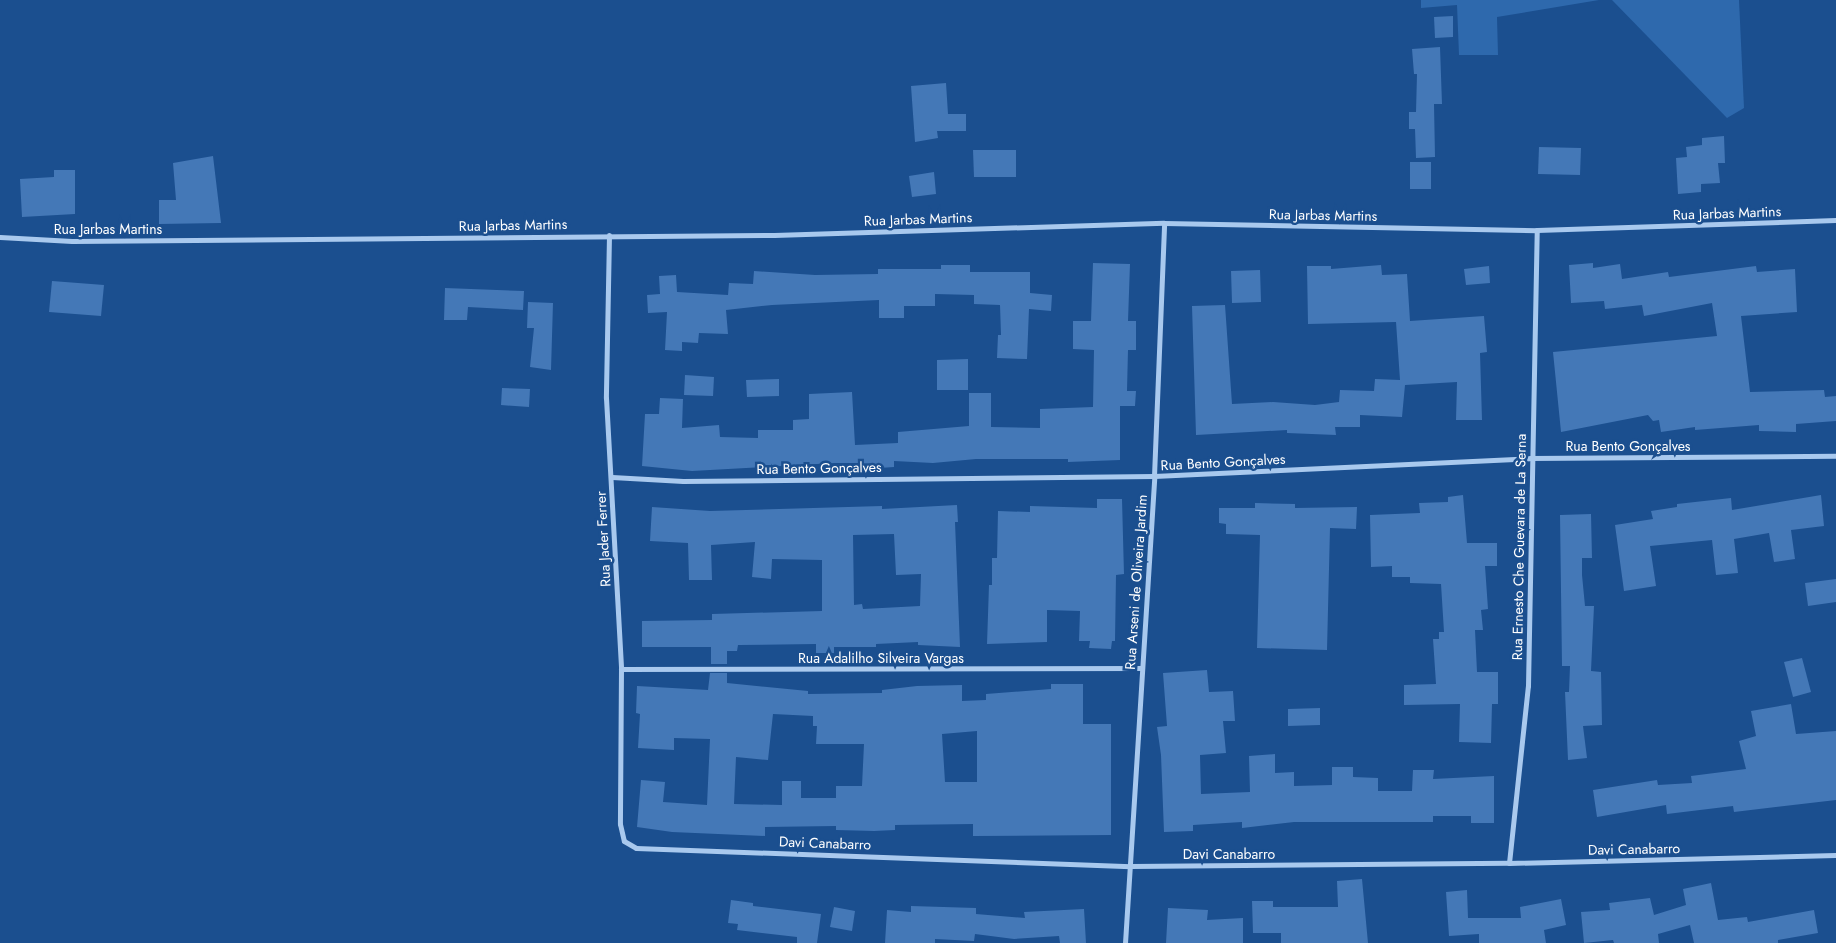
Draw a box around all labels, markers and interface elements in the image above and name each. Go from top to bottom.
street label: Rua Jarbas Martins [1673,203,1781,223]
street label: Rua Jarbas Martins [1269,206,1377,224]
street label: Rua Jarbas Martins [864,209,972,229]
street label: Rua Jarbas Martins [459,216,567,234]
street label: Rua Jarbas Martins [54,221,162,237]
street label: Rua Ernesto Che Guevara de La Serna [1509,434,1529,660]
street label: Rua Bento Gonçalves [1566,438,1690,454]
street label: Rua Bento Gonçalves [1160,450,1286,474]
street label: Rua Bento Gonçalves [756,459,882,477]
street label: Rua Jader Ferrer [592,491,614,587]
street label: Rua Arseni de Oliveira Jardim [1121,494,1151,670]
street label: Rua Adalilho Silveira Vargas [798,650,964,666]
street label: Davi Canabarro [779,833,871,853]
street label: Davi Canabarro [1588,840,1680,858]
street label: Davi Canabarro [1183,846,1275,862]

